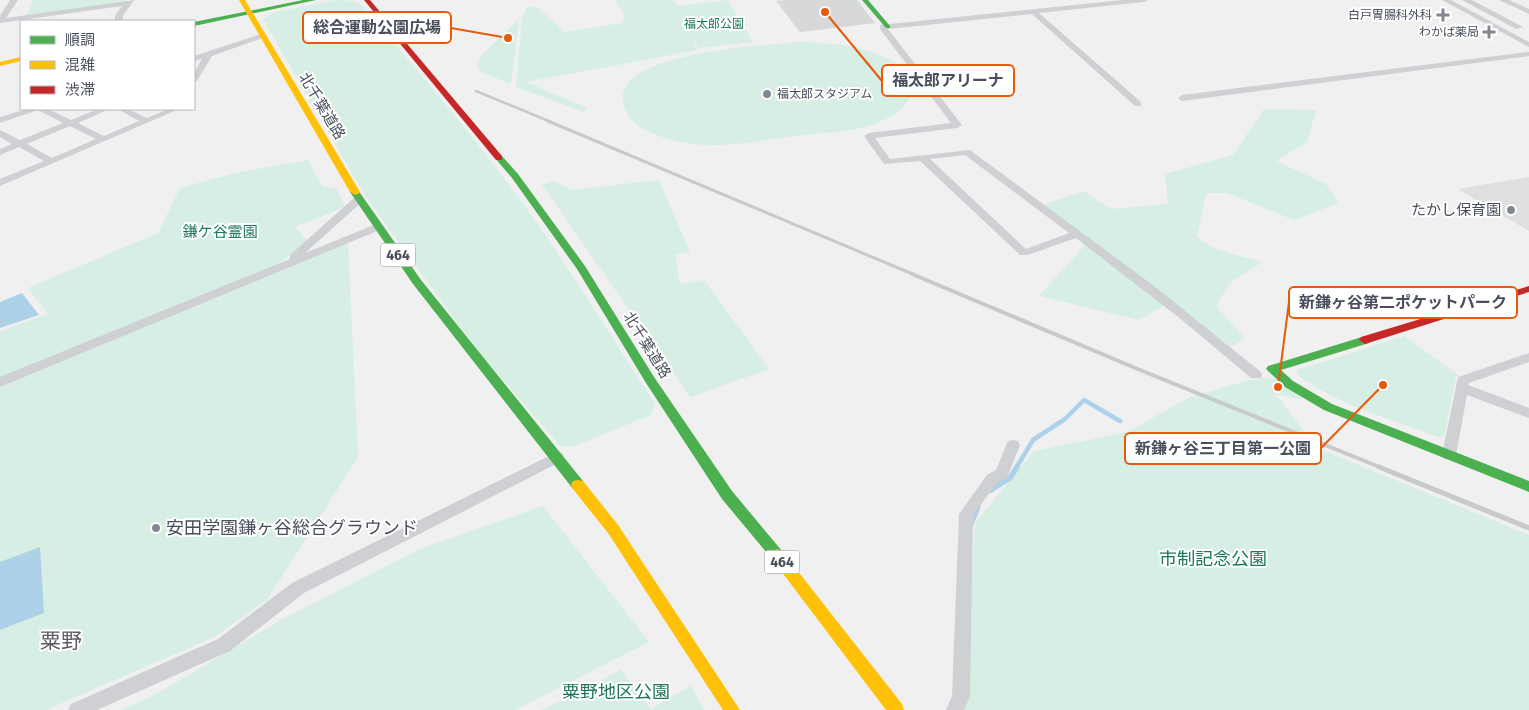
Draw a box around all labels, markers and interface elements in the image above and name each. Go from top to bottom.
place label: 白戸胃腸科外科 [1348,8,1432,22]
marker: 白戸胃腸科外科 [1436,8,1450,22]
callout: 総合運動公園広場 [303,12,451,43]
park label: 福太郎公園 [684,17,744,31]
text: 総合運動公園広場 [313,18,441,37]
legend [20,20,195,110]
place label: わかば薬局 [1419,25,1479,39]
marker: わかば薬局 [1483,26,1495,38]
text: 順調 [65,31,95,49]
text: 混雑 [65,56,95,74]
callout: 福太郎アリーナ [882,65,1014,96]
street label: 北千葉道路 [295,69,349,143]
text: 福太郎アリーナ [892,71,1004,90]
text: 渋滞 [65,81,95,99]
place label: 福太郎スタジアム [777,87,872,101]
marker: 福太郎スタジアム [761,88,773,100]
place label: たかし保育園 [1411,201,1501,219]
marker: たかし保育園 [1505,204,1517,216]
park label: 鎌ケ谷霊園 [182,223,258,241]
road number: 464 [380,244,416,266]
callout: 新鎌ヶ谷第二ポケットパーク [1289,287,1517,318]
text: 新鎌ヶ谷第二ポケットパーク [1299,293,1507,312]
street label: 北千葉道路 [619,308,675,382]
callout: 新鎌ヶ谷三丁目第一公園 [1125,433,1321,464]
text: 新鎌ヶ谷三丁目第一公園 [1135,439,1311,458]
place label: 安田学園鎌ヶ谷総合グラウンド [166,517,418,539]
marker: 安田学園鎌ヶ谷総合グラウンド [150,522,162,534]
park label: 市制記念公園 [1159,548,1267,570]
road number: 464 [764,550,800,574]
district label: 粟野 [40,628,82,654]
park label: 粟野地区公園 [562,681,670,703]

